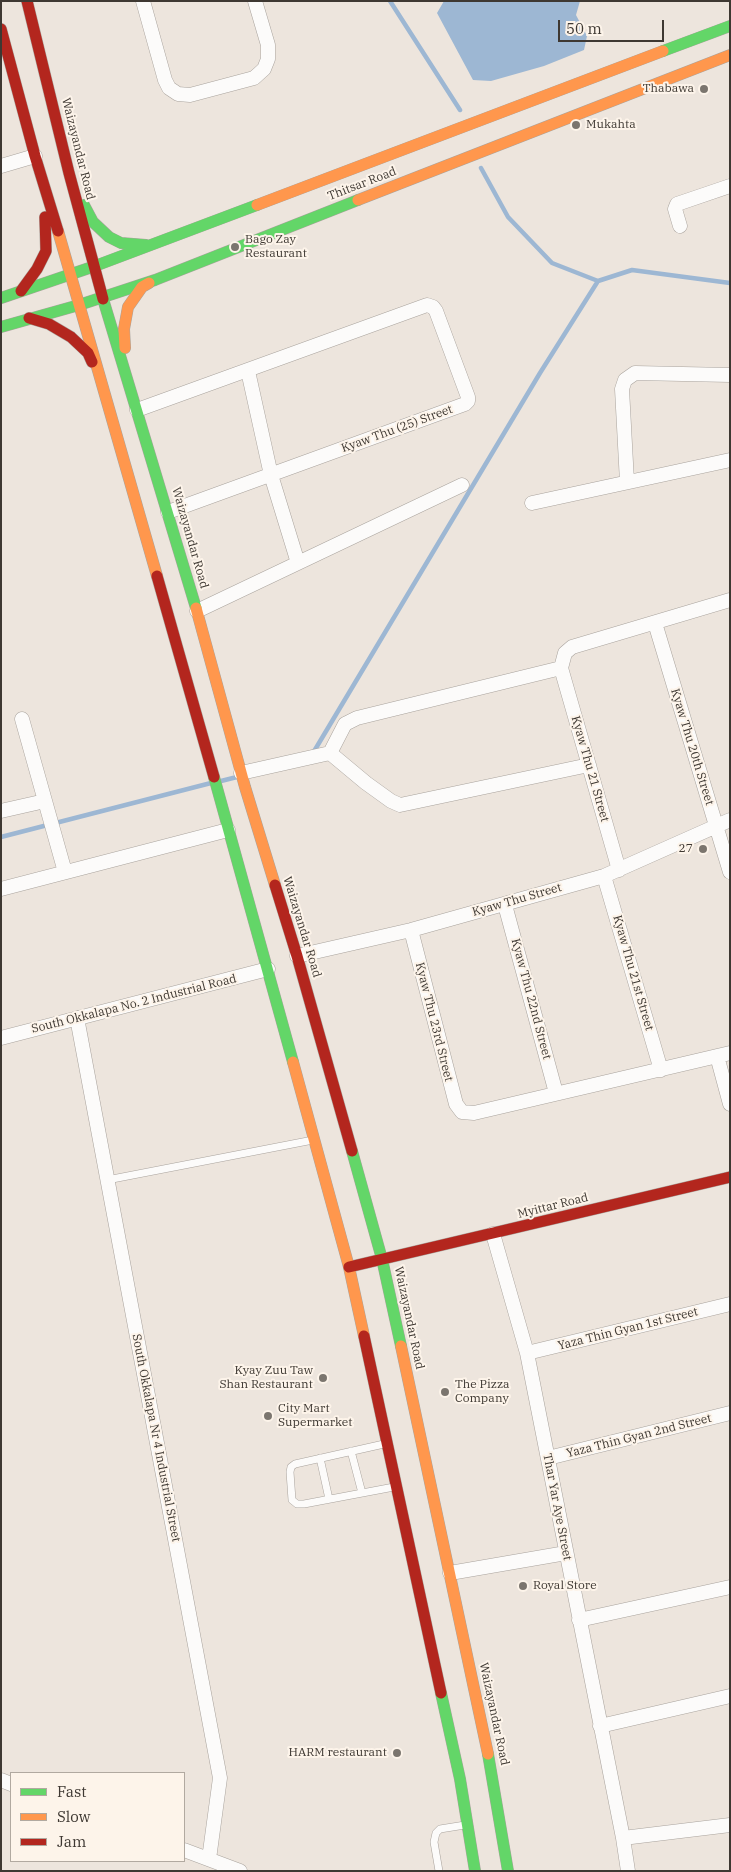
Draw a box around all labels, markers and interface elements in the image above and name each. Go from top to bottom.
scale bar [561,10,667,42]
text: 50 m [566,19,602,38]
place label: Thabawa [643,82,694,96]
marker: Thabawa [698,83,710,95]
street label: Waizayandar Road [58,96,98,202]
place label: Mukahta [586,118,636,132]
marker: Mukahta [570,119,582,131]
street label: Thitsar Road [326,164,398,204]
place label: Bago Zay Restaurant [245,233,307,261]
marker: Bago Zay Restaurant [229,241,241,253]
street label: Kyaw Thu (25) Street [339,402,455,456]
street label: Waizayandar Road [169,486,211,590]
street label: Kyaw Thu 20th Street [667,687,717,807]
street label: Kyaw Thu 21 Street [568,714,612,824]
place label: 27 [679,842,693,856]
marker: 27 [697,843,709,855]
street label: Waizayandar Road [280,875,324,979]
street label: Kyaw Thu Street [471,880,563,920]
street label: Kyaw Thu 21st Street [610,914,656,1032]
street label: Kyaw Thu 22nd Street [508,937,554,1061]
street label: Kyaw Thu 23rd Street [412,961,456,1083]
street label: South Okkalapa No. 2 Industrial Road [30,972,238,1036]
street label: Myittar Road [516,1190,590,1222]
street label: Waizayandar Road [391,1265,427,1371]
street label: Yaza Thin Gyan 1st Street [556,1305,700,1353]
street label: South Okkalapa Nr 4 Industrial Street [129,1333,183,1543]
place label: Kyay Zuu Taw Shan Restaurant [219,1364,313,1392]
marker: Kyay Zuu Taw Shan Restaurant [317,1372,329,1384]
place label: The Pizza Company [455,1378,510,1406]
marker: The Pizza Company [439,1386,451,1398]
place label: City Mart Supermarket [278,1402,353,1430]
marker: City Mart Supermarket [262,1410,274,1422]
street label: Yaza Thin Gyan 2nd Street [565,1411,713,1461]
street label: Thar Yar Aye Street [540,1452,574,1562]
place label: Royal Store [533,1579,597,1593]
marker: Royal Store [517,1580,529,1592]
street label: Waizayandar Road [476,1661,512,1767]
place label: HARM restaurant [289,1746,387,1760]
marker: HARM restaurant [391,1747,403,1759]
legend [10,1772,185,1862]
text: Fast [57,1782,87,1801]
text: Slow [57,1807,90,1826]
text: Jam [57,1832,86,1851]

